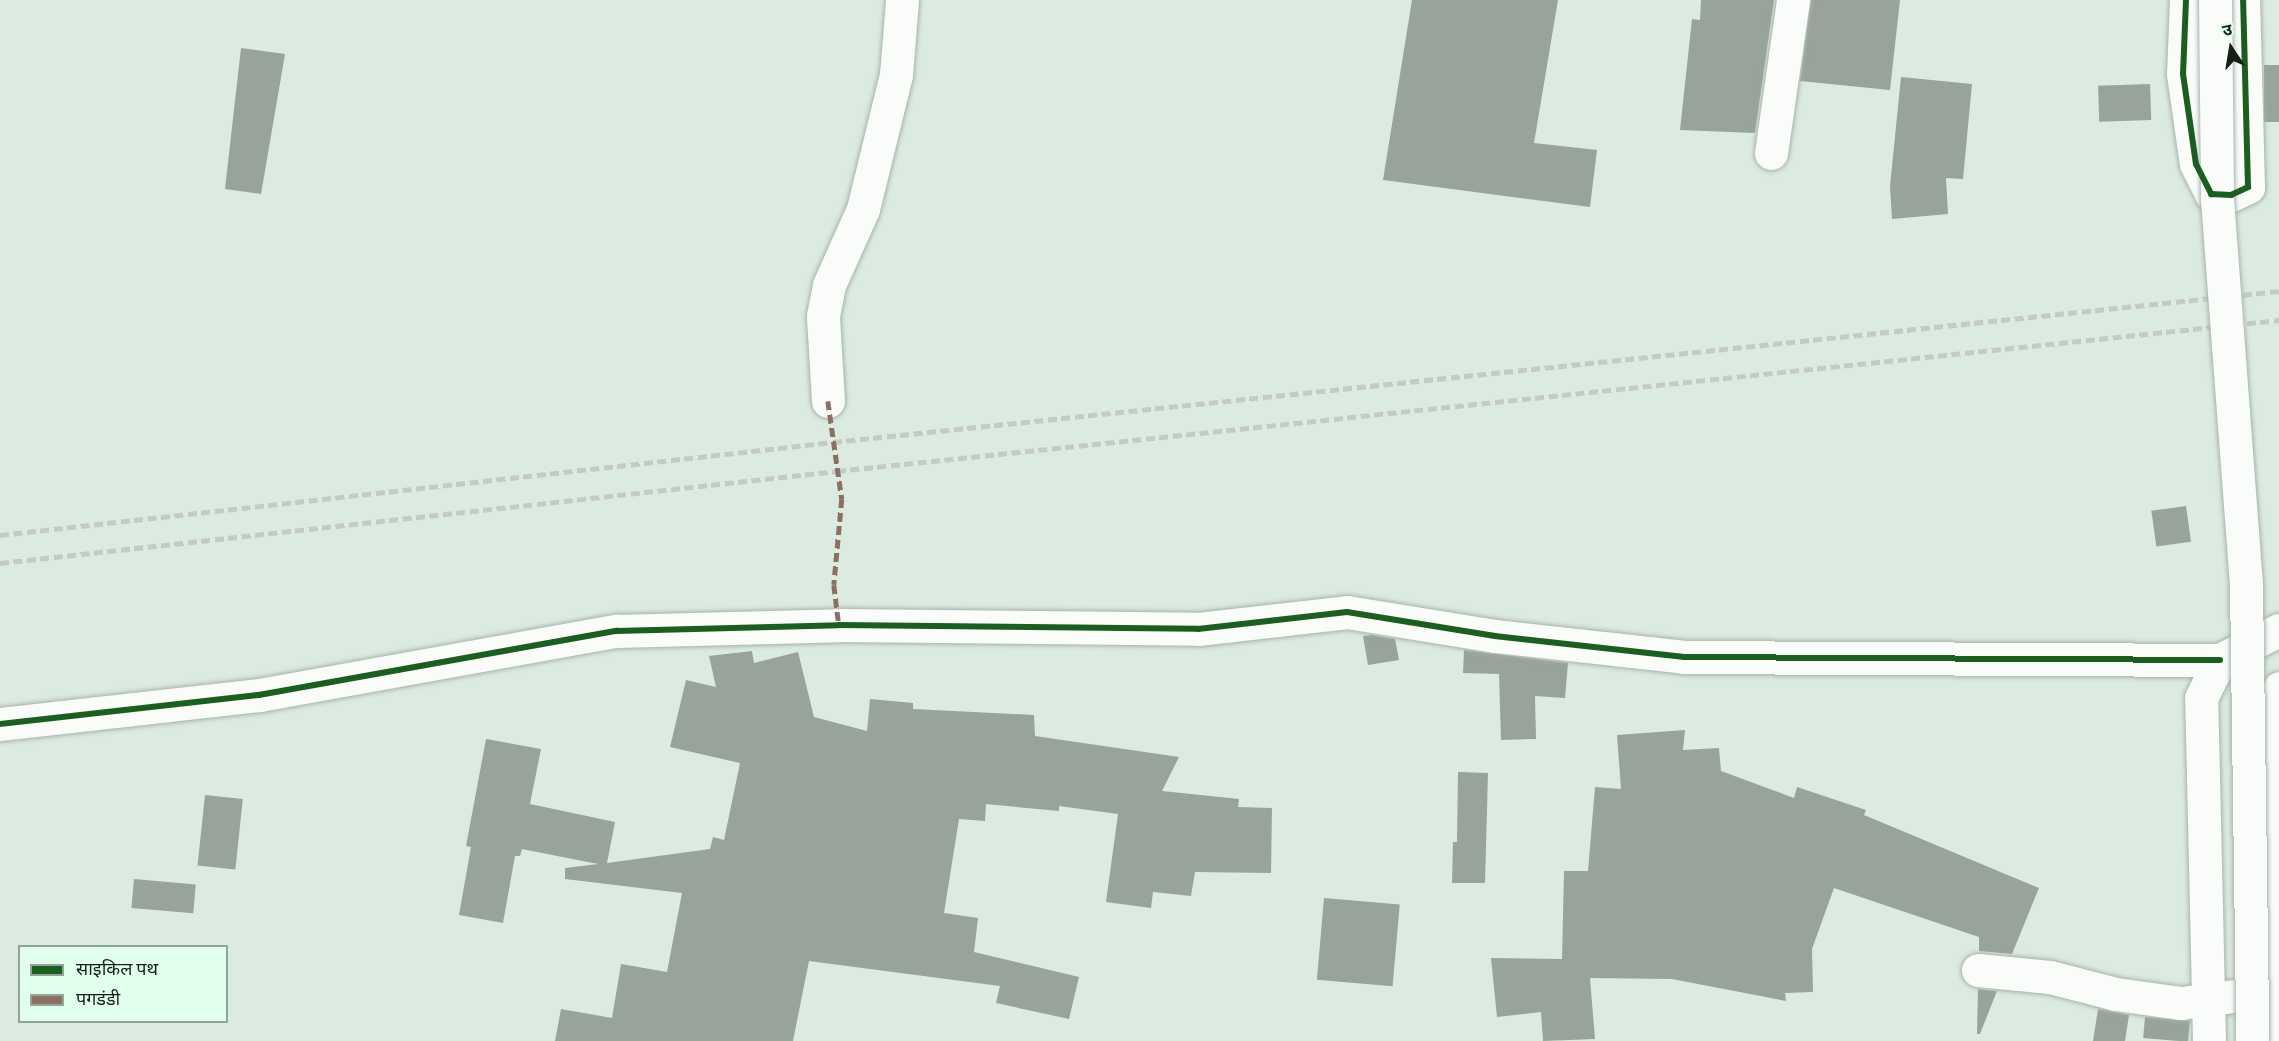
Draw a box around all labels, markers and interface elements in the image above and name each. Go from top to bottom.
north arrow [2201,18,2261,78]
text: उ [2221,20,2234,41]
legend [18,945,228,1023]
text: साइकिल पथ [76,958,158,980]
text: पगडंडी [76,988,120,1010]

